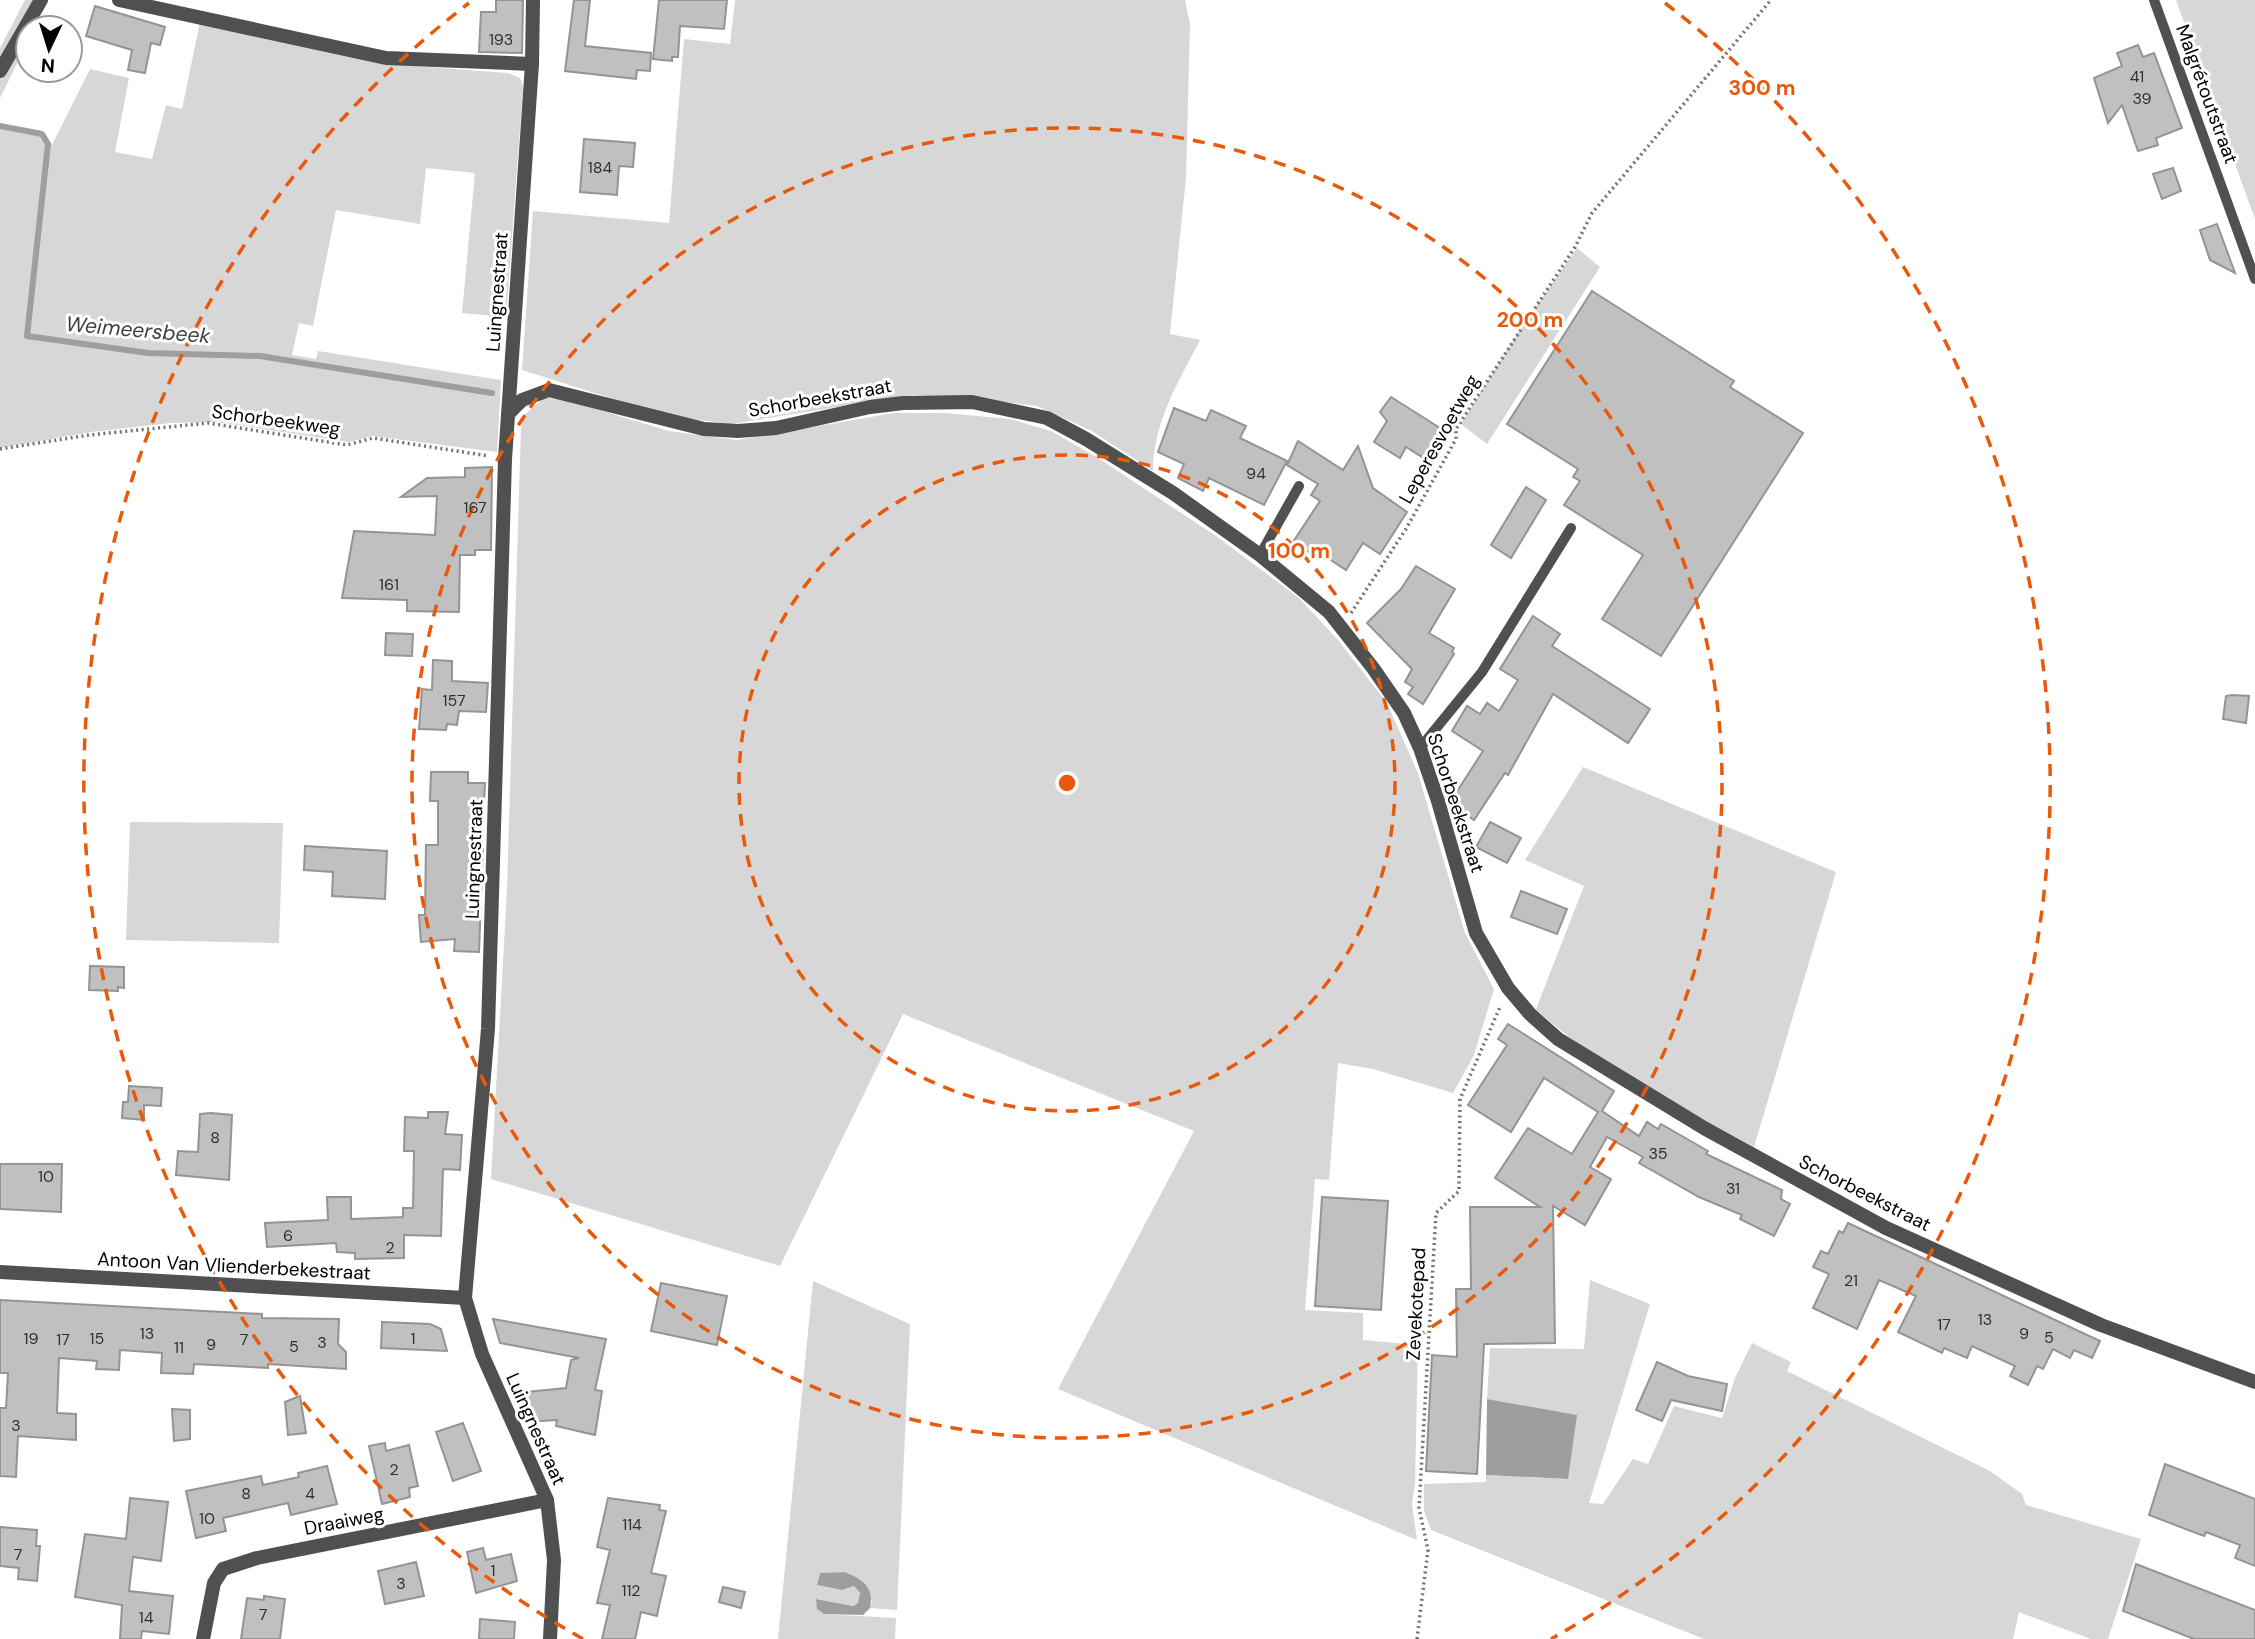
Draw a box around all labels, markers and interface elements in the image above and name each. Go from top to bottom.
north arrow [14,14,84,84]
street label: Malgrétoutstraat [2170,21,2244,167]
house number: 193 [489,29,513,50]
text: N [40,53,56,78]
house number: 41 [2130,66,2144,87]
text: 300 m [1729,74,1795,102]
house number: 39 [2132,88,2152,109]
house number: 184 [588,157,613,178]
street label: Luingnestraat [480,231,514,353]
text: 200 m [1497,306,1563,334]
water label: Weimeersbeek [65,310,212,350]
street label: Leperesvoetweg [1393,370,1485,508]
street label: Schorbeekstraat [746,373,894,423]
street label: Schorbeekweg [210,399,342,441]
house number: 94 [1246,463,1266,484]
house number: 167 [463,497,487,518]
text: 100 m [1268,537,1330,565]
house number: 161 [379,574,399,595]
house number: 157 [442,690,466,711]
street label: Schorbeekstraat [1422,730,1490,876]
centre of rings [1055,771,1079,795]
street label: Luingnestraat [459,799,489,919]
house number: 8 [210,1127,220,1148]
house number: 35 [1648,1143,1668,1164]
street label: Schorbeekstraat [1795,1149,1935,1237]
house number: 10 [38,1166,54,1187]
house number: 31 [1726,1178,1740,1199]
house number: 6 [283,1225,293,1246]
house number: 2 [385,1237,395,1258]
street label: Antoon Van Vlienderbekestraat [97,1246,371,1286]
street label: Zevekotepad [1401,1247,1431,1361]
house number: 21 [1844,1270,1858,1291]
house number: 13 [1978,1309,1992,1330]
house number: 17 [1937,1314,1951,1335]
house number: 13 [140,1323,154,1344]
house number: 9 [2019,1323,2029,1344]
house number: 5 [2044,1327,2054,1348]
house number: 19 [23,1328,39,1349]
house number: 15 [90,1328,104,1349]
house number: 1 [411,1328,416,1349]
house number: 17 [56,1329,70,1350]
house number: 7 [240,1329,248,1350]
house number: 3 [317,1332,327,1353]
house number: 9 [206,1334,216,1355]
house number: 5 [289,1336,299,1357]
house number: 11 [174,1337,184,1358]
street label: Luingnestraat [500,1369,572,1489]
house number: 3 [11,1415,21,1436]
house number: 2 [389,1459,399,1480]
house number: 8 [241,1483,251,1504]
house number: 4 [305,1483,315,1504]
street label: Draaiweg [302,1501,386,1541]
house number: 10 [199,1508,215,1529]
house number: 114 [622,1514,642,1535]
house number: 7 [14,1544,22,1565]
house number: 1 [491,1560,496,1581]
house number: 3 [396,1573,406,1594]
house number: 112 [621,1580,641,1601]
house number: 7 [259,1604,267,1625]
house number: 14 [139,1607,154,1628]

